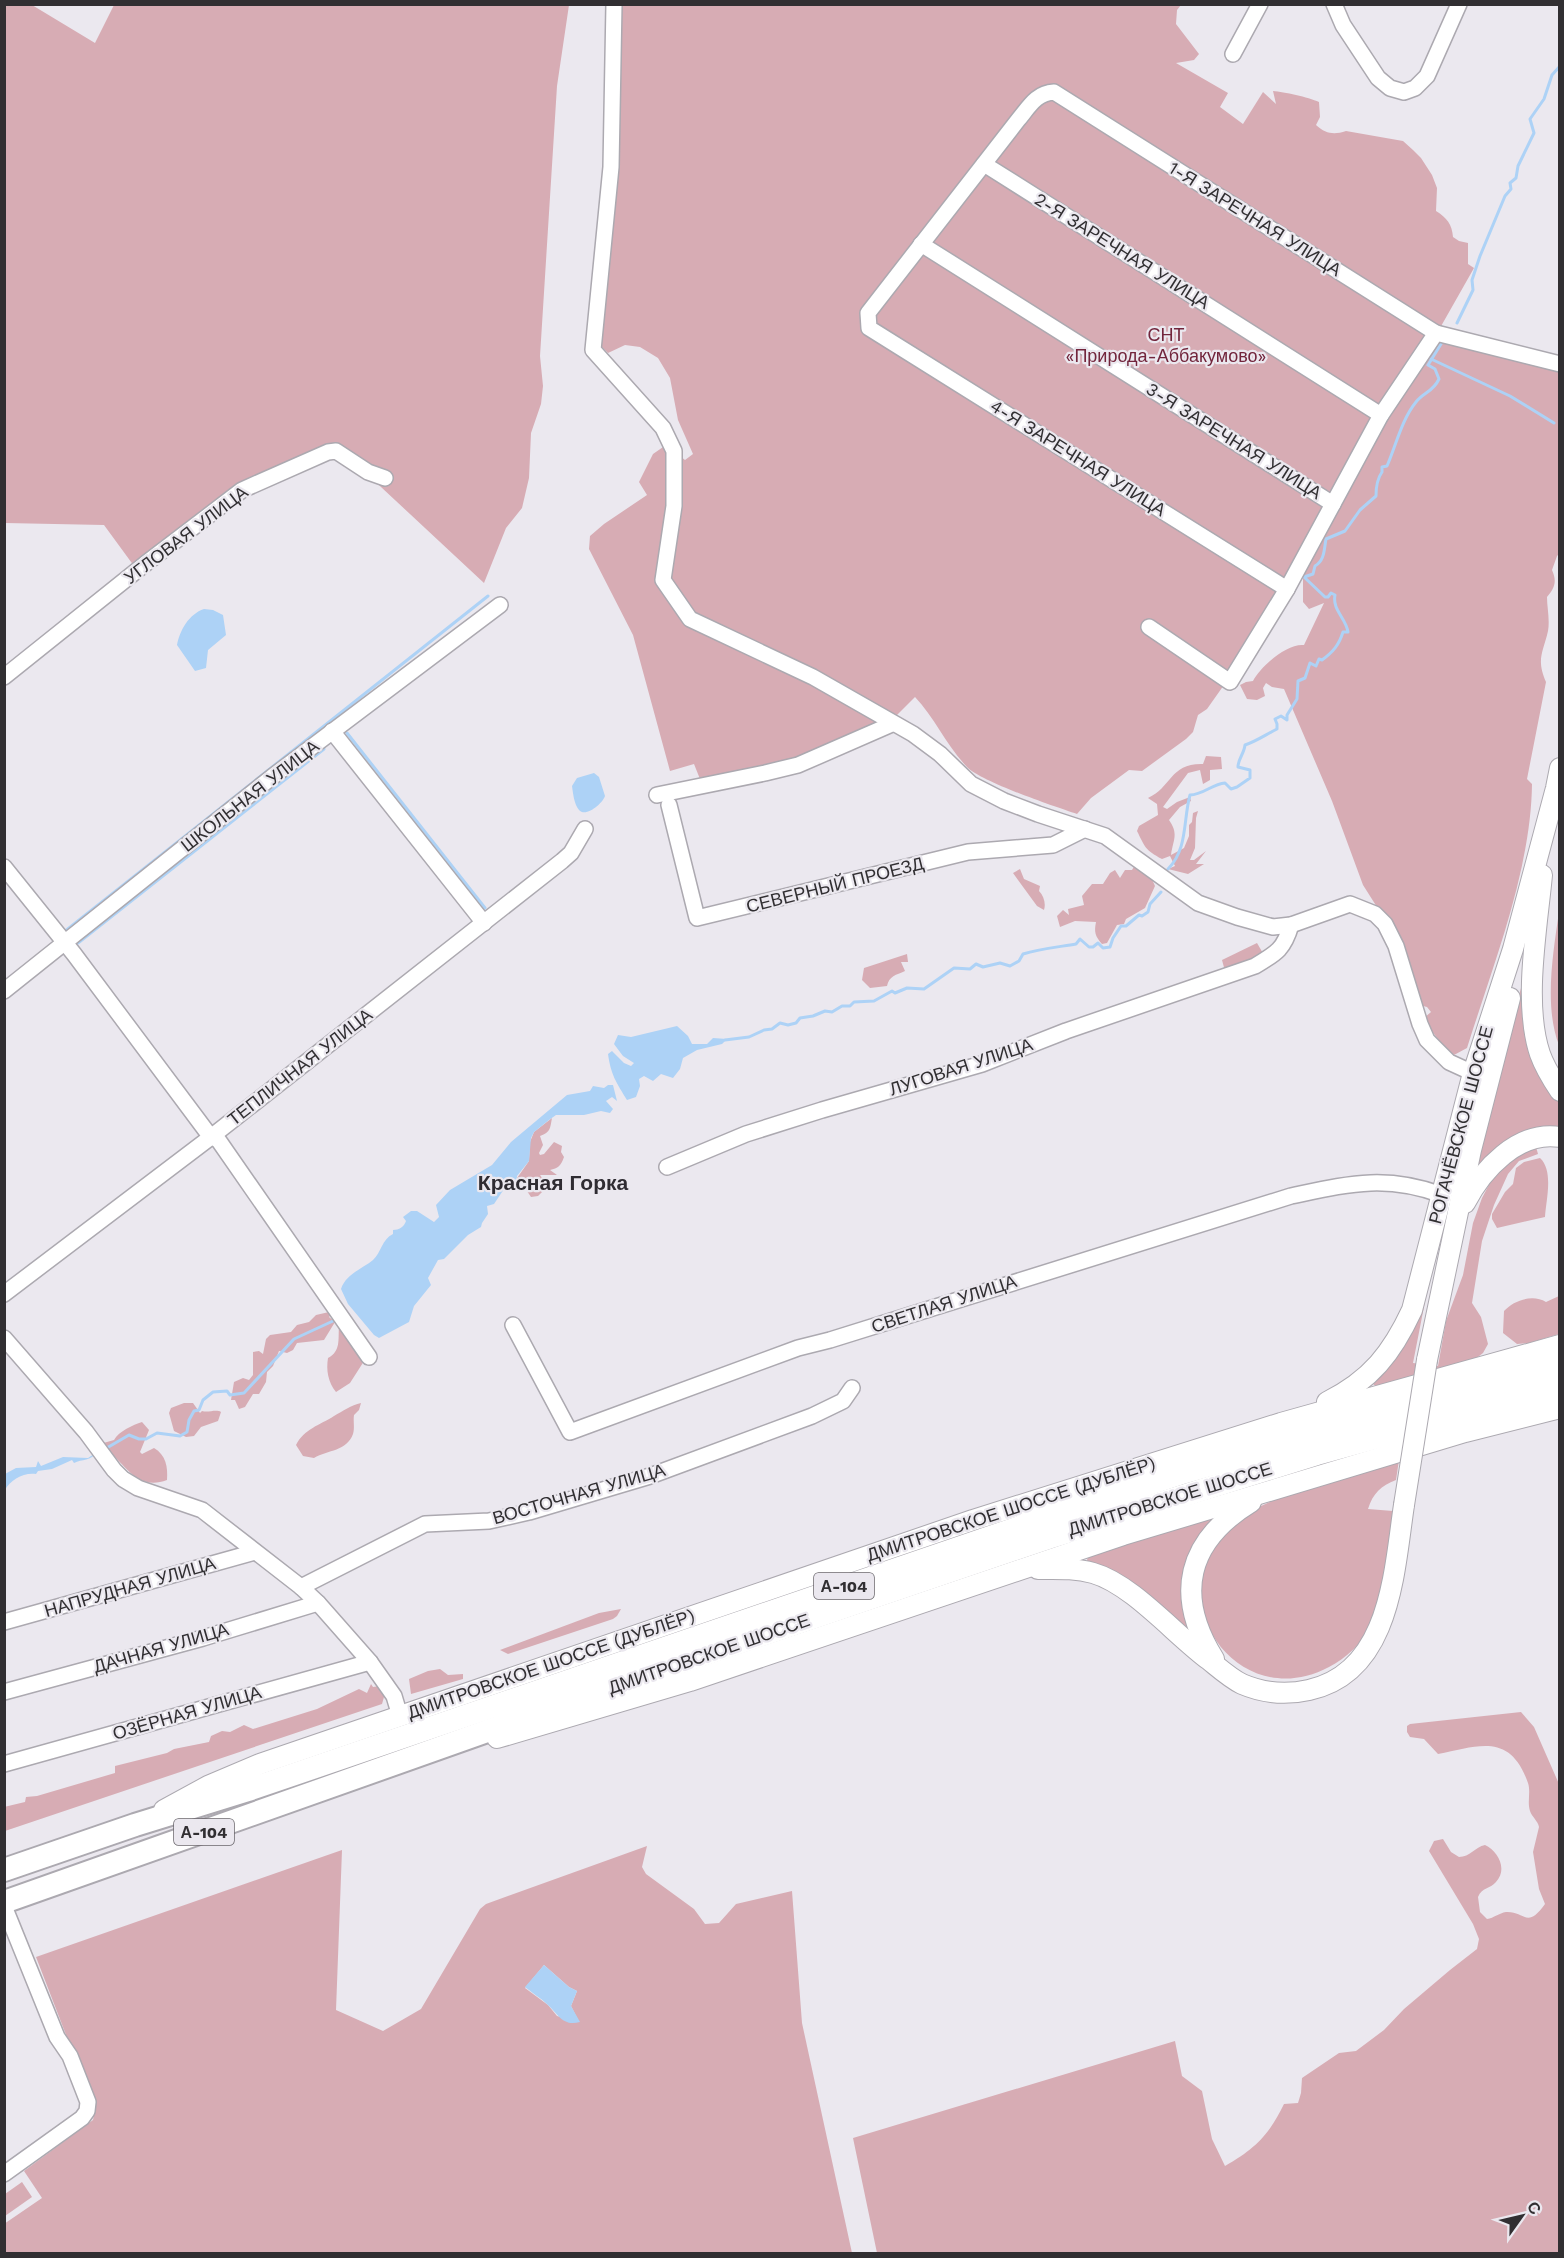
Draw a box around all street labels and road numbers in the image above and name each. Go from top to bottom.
street label: 1-Я ЗАРЕЧНАЯ УЛИЦА [1165,157,1345,280]
street label: 2-Я ЗАРЕЧНАЯ УЛИЦА [1031,188,1214,313]
street label: 3-Я ЗАРЕЧНАЯ УЛИЦА [1143,378,1326,503]
street label: 4-Я ЗАРЕЧНАЯ УЛИЦА [987,395,1170,520]
street label: УГЛОВАЯ УЛИЦА [120,481,252,588]
street label: ШКОЛЬНАЯ УЛИЦА [177,735,323,856]
street label: СЕВЕРНЫЙ ПРОЕЗД [744,852,926,917]
street label: ТЕПЛИЧНАЯ УЛИЦА [223,1004,376,1130]
street label: РОГАЧЁВСКОЕ ШОССЕ [1424,1024,1497,1226]
street label: ЛУГОВАЯ УЛИЦА [887,1033,1035,1100]
street label: СВЕТЛАЯ УЛИЦА [869,1270,1019,1337]
street label: ДМИТРОВСКОЕ ШОССЕ (ДУБЛЁР) [864,1452,1158,1565]
street label: ДМИТРОВСКОЕ ШОССЕ [1065,1457,1274,1540]
street label: ВОСТОЧНАЯ УЛИЦА [490,1459,668,1528]
street label: НАПРУДНАЯ УЛИЦА [42,1552,218,1621]
road number: А-104 [814,1573,874,1599]
street label: ДМИТРОВСКОЕ ШОССЕ (ДУБЛЁР) [405,1604,697,1723]
street label: ДМИТРОВСКОЕ ШОССЕ [605,1609,813,1698]
street label: ДАЧНАЯ УЛИЦА [91,1618,231,1677]
street label: ОЗЁРНАЯ УЛИЦА [110,1681,264,1744]
road number: А-104 [174,1819,234,1845]

